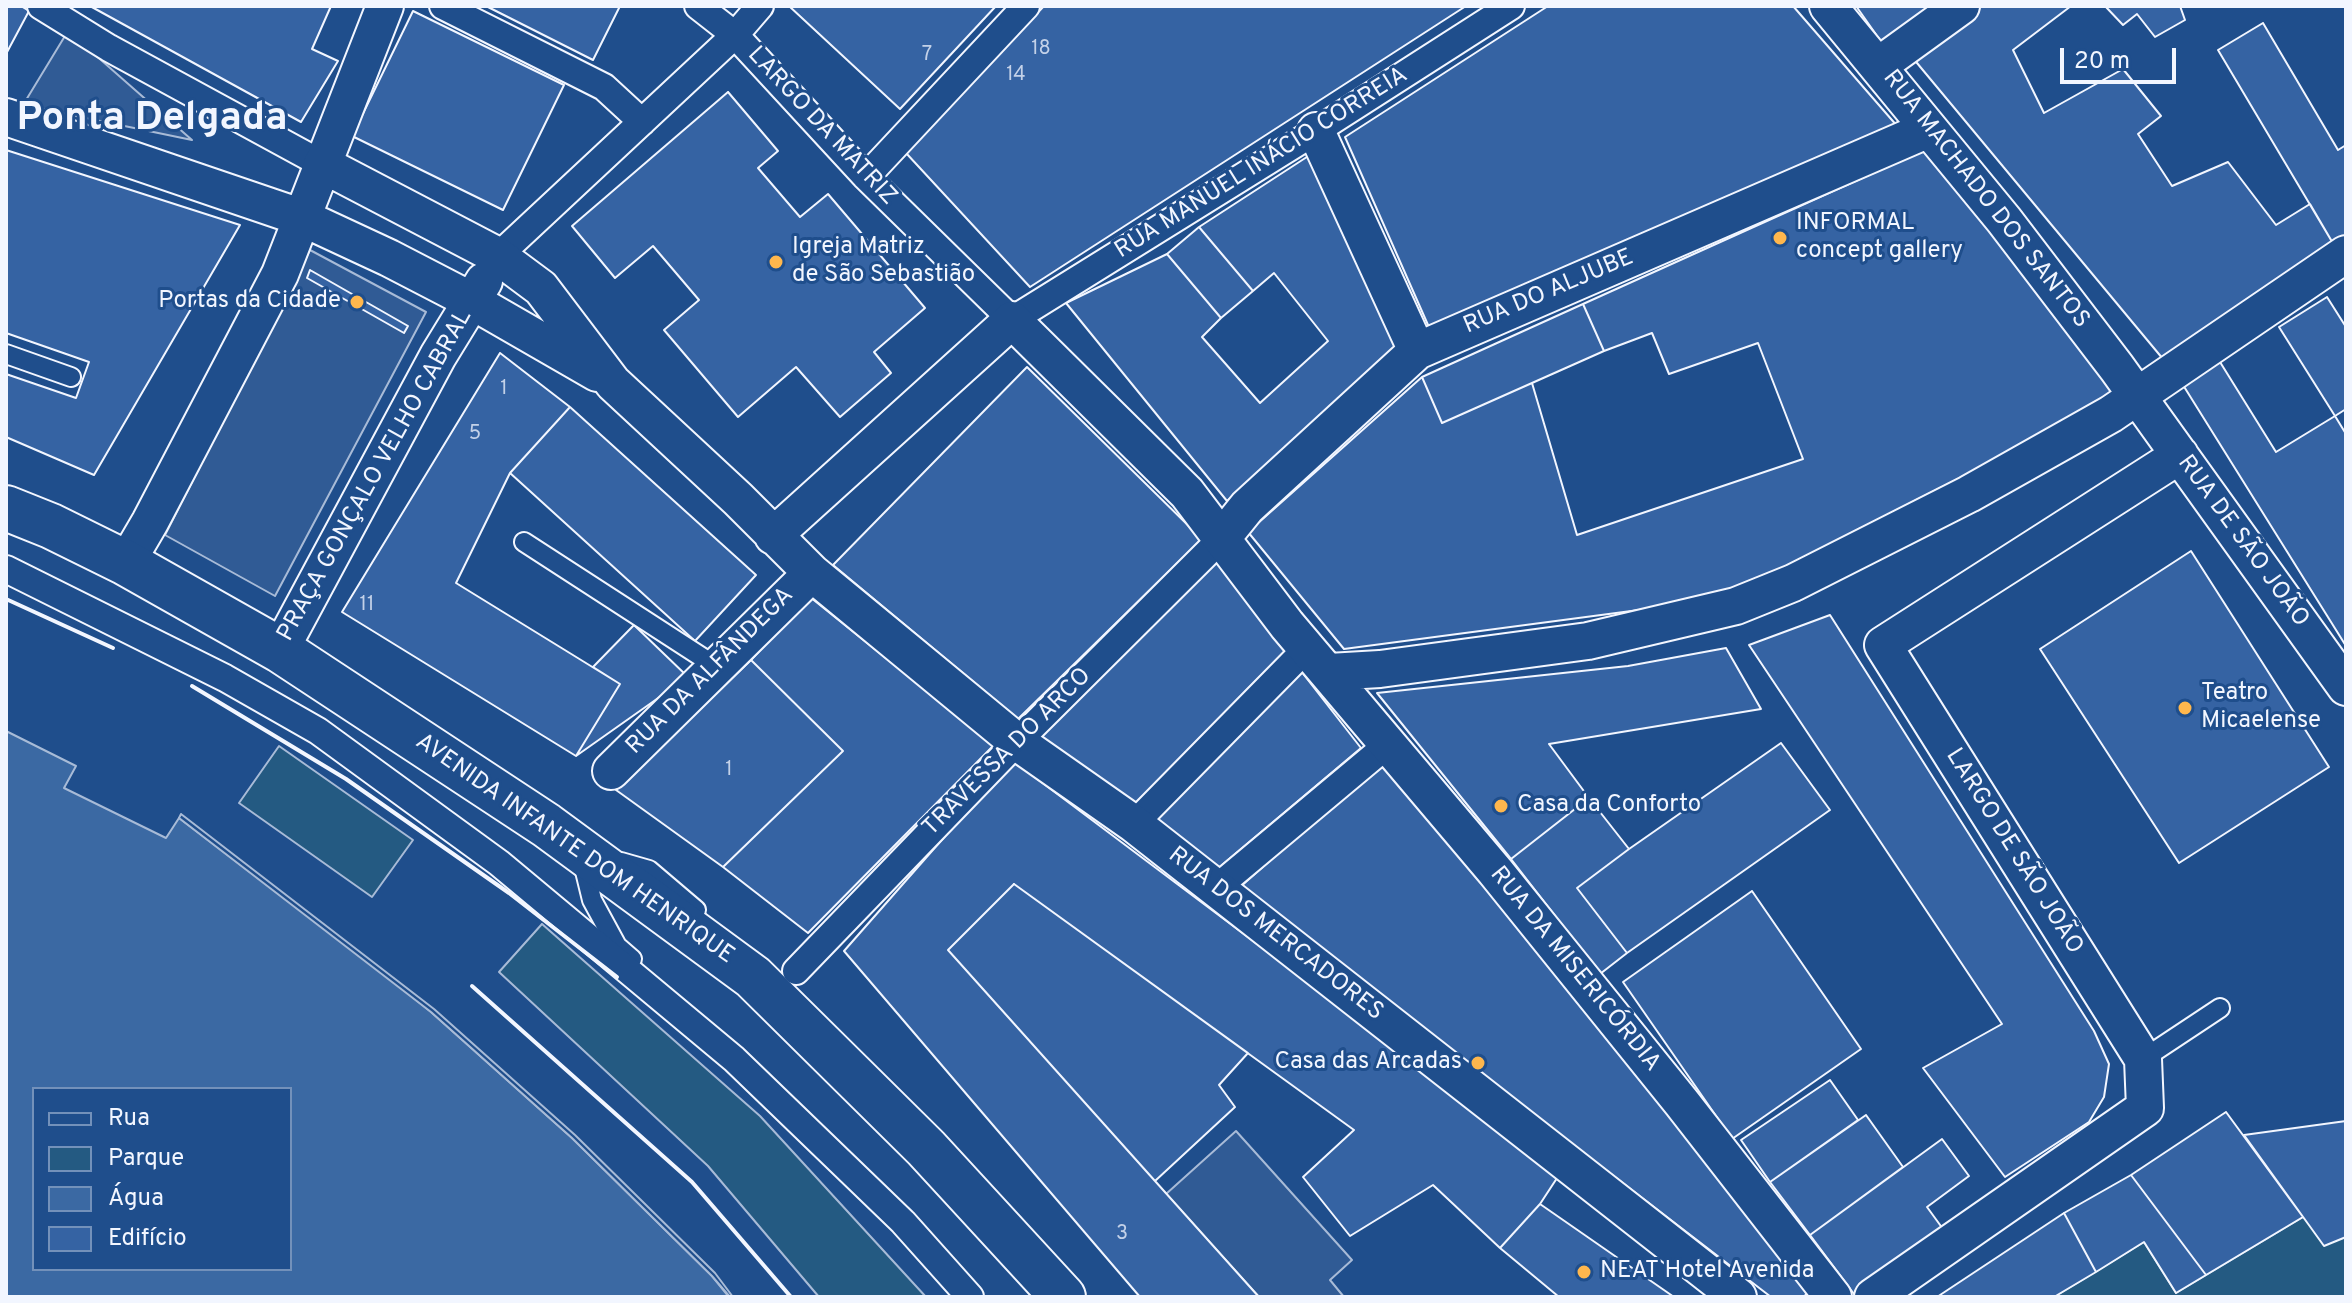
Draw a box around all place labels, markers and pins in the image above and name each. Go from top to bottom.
place label: INFORMAL concept gallery [1796,210,1963,266]
marker: INFORMAL concept gallery [1771,229,1789,247]
place label: Igreja Matriz de São Sebastião [792,234,975,290]
marker: Igreja Matriz de São Sebastião [767,253,785,271]
place label: Portas da Cidade [158,288,341,316]
marker: Portas da Cidade [348,293,366,311]
place label: Teatro Micaelense [2201,680,2321,736]
marker: Teatro Micaelense [2176,699,2194,717]
place label: Casa da Conforto [1517,792,1701,820]
marker: Casa da Conforto [1492,797,1510,815]
place label: Casa das Arcadas [1274,1049,1462,1077]
marker: Casa das Arcadas [1469,1054,1487,1072]
place label: NEAT Hotel Avenida [1600,1258,1814,1286]
marker: NEAT Hotel Avenida [1575,1263,1593,1281]

